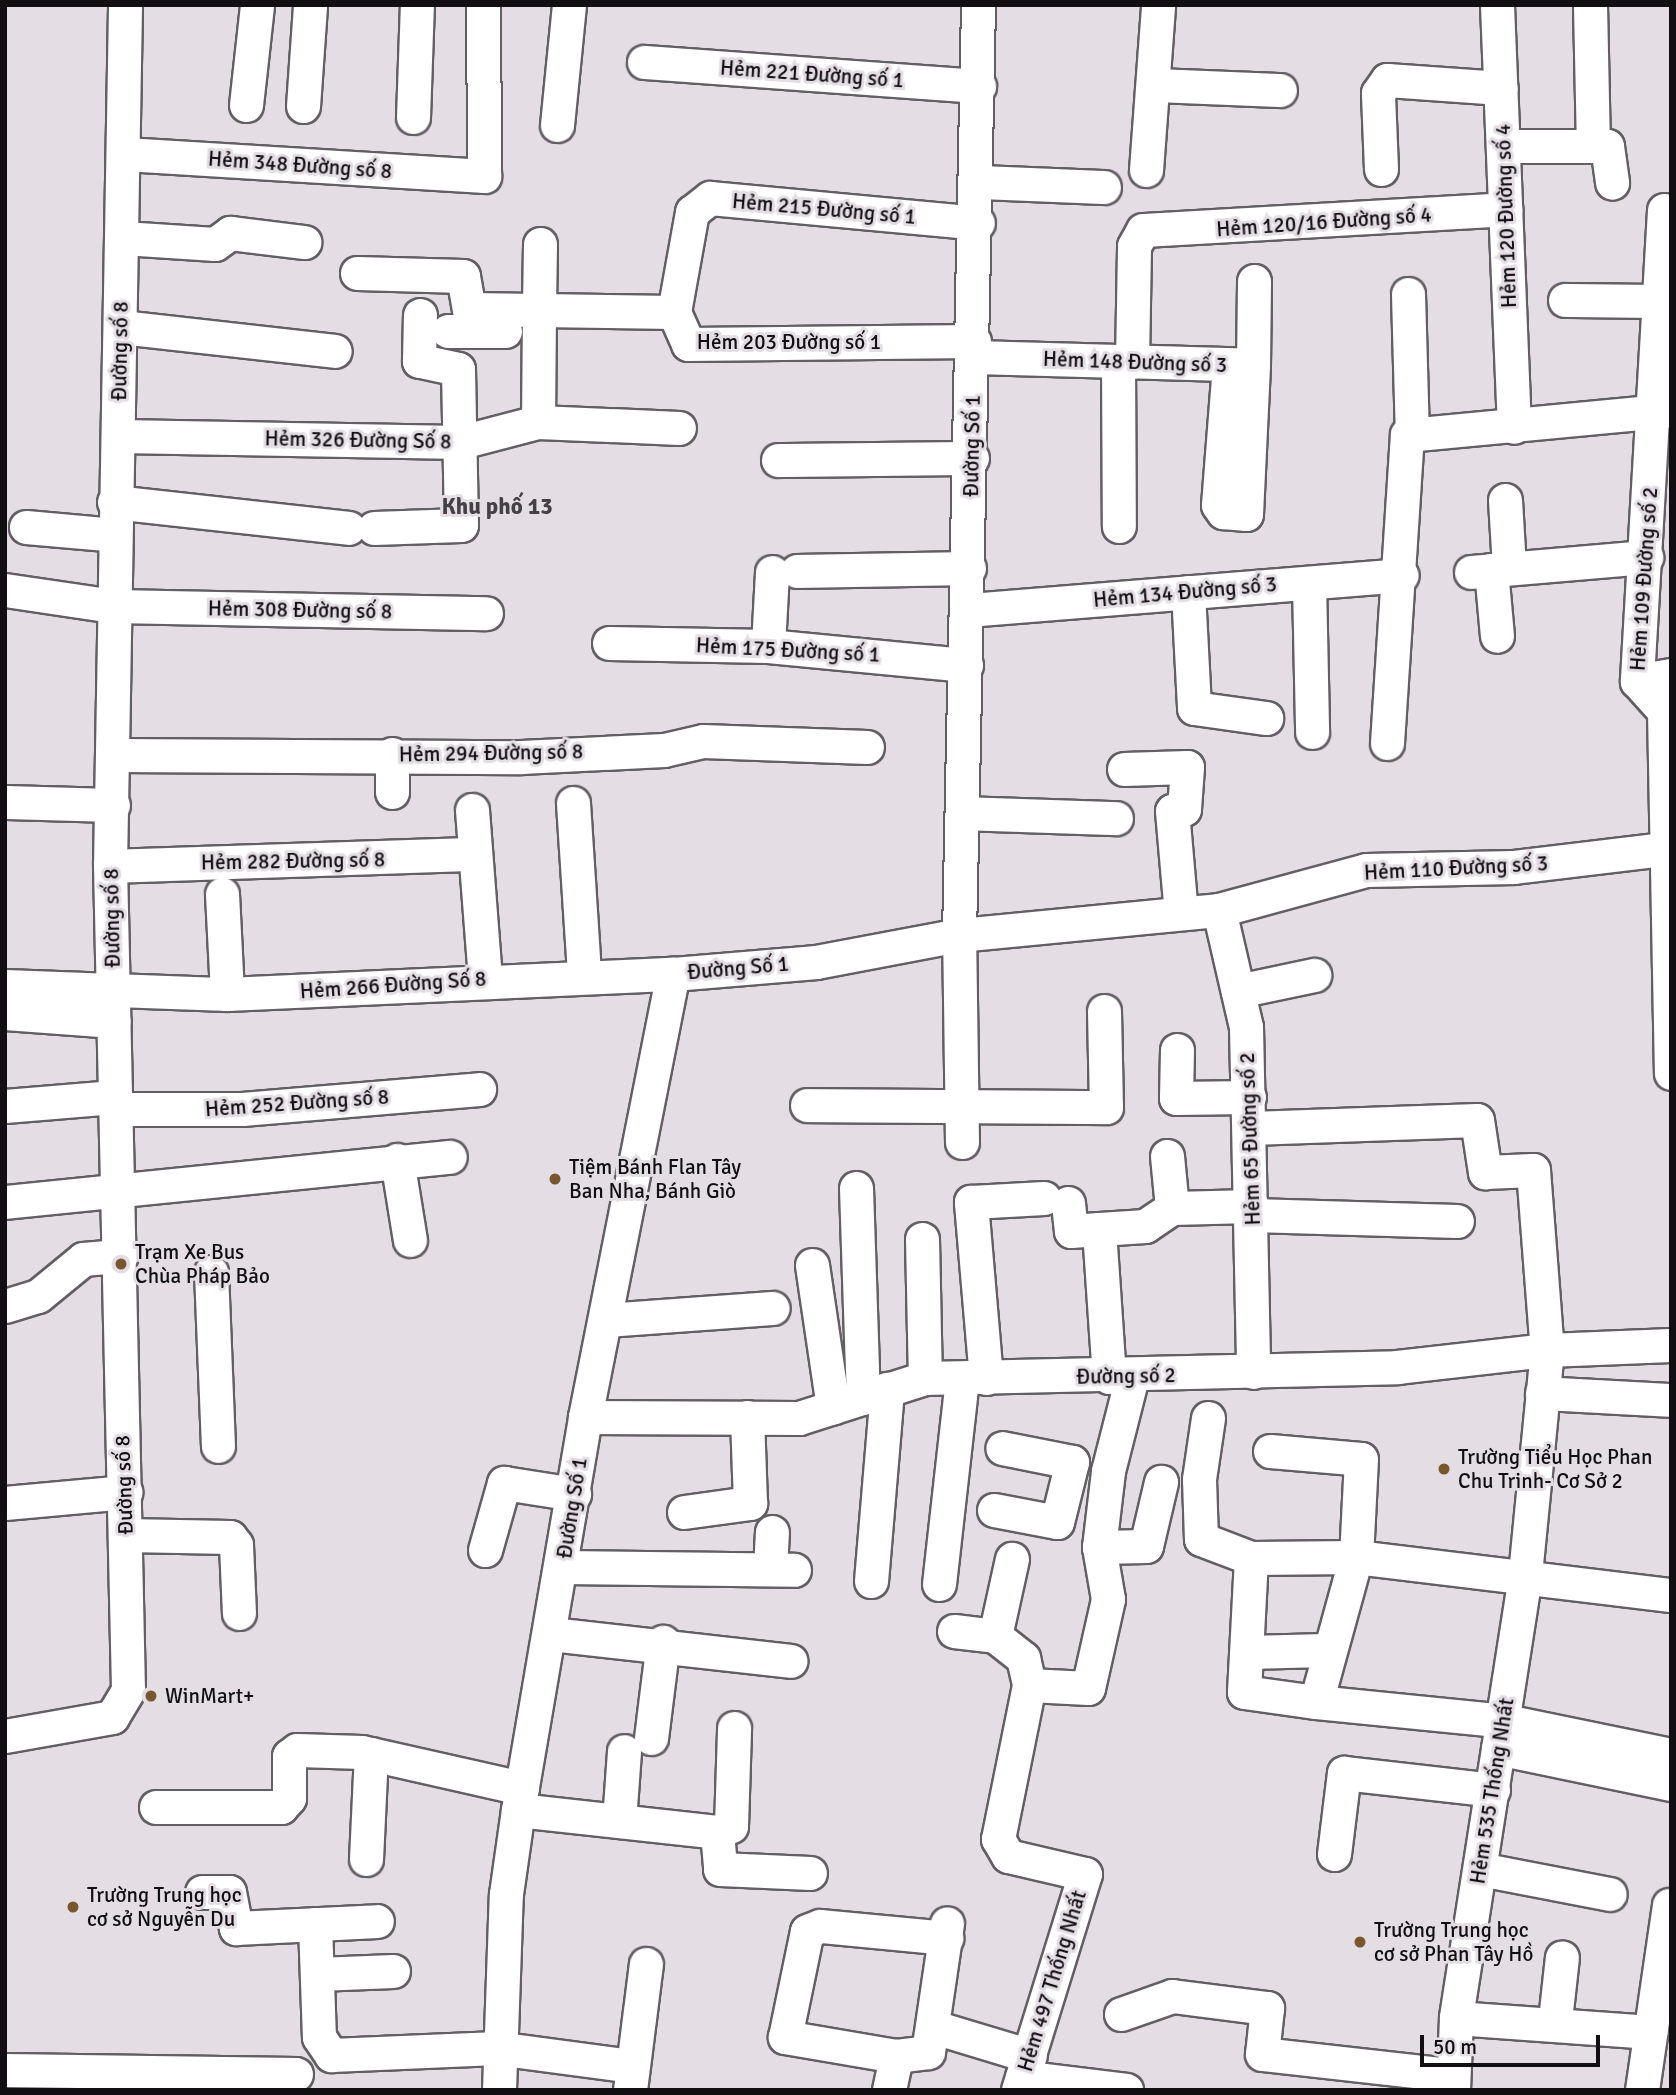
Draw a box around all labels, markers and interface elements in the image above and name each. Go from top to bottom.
street label: Hẻm 221 Đường số 1 [719,55,905,93]
street label: Hẻm 120 Đường số 4 [1490,123,1522,309]
street label: Hẻm 348 Đường số 8 [207,146,393,184]
street label: Hẻm 215 Đường số 1 [731,188,917,230]
street label: Hẻm 120/16 Đường số 4 [1215,202,1433,242]
street label: Đường số 8 [107,301,133,401]
street label: Hẻm 203 Đường số 1 [697,329,881,355]
street label: Hẻm 148 Đường số 3 [1042,346,1228,378]
street label: Đường Số 1 [959,395,985,497]
street label: Hẻm 326 Đường Số 8 [264,426,452,454]
street label: Hẻm 109 Đường số 2 [1625,486,1663,672]
district label: Khu phố 13 [441,493,553,521]
street label: Hẻm 134 Đường số 3 [1092,571,1278,613]
street label: Hẻm 308 Đường số 8 [208,596,392,624]
street label: Hẻm 175 Đường số 1 [695,633,881,667]
street label: Hẻm 294 Đường số 8 [399,739,583,767]
street label: Hẻm 282 Đường số 8 [201,847,385,875]
street label: Hẻm 110 Đường số 3 [1363,851,1549,885]
street label: Đường số 8 [99,868,125,968]
street label: Đường Số 1 [686,951,790,985]
street label: Hẻm 266 Đường Số 8 [299,966,487,1004]
street label: Hẻm 65 Đường số 2 [1234,1052,1266,1226]
street label: Hẻm 252 Đường số 8 [204,1084,390,1122]
place label: Tiệm Bánh Flan Tây Ban Nha, Bánh Giò [569,1154,741,1204]
marker: Tiệm Bánh Flan Tây Ban Nha, Bánh Giò [547,1171,563,1187]
place label: Trạm Xe Bus Chùa Pháp Bảo [135,1239,270,1289]
marker: Trạm Xe Bus Chùa Pháp Bảo [113,1256,129,1272]
street label: Đường số 2 [1076,1363,1176,1389]
street label: Đường số 8 [110,1435,138,1535]
place label: Trường Tiểu Học Phan Chu Trinh- Cơ Sở 2 [1458,1444,1652,1494]
street label: Đường Số 1 [552,1456,592,1560]
marker: Trường Tiểu Học Phan Chu Trinh- Cơ Sở 2 [1436,1461,1452,1477]
place label: WinMart+ [165,1683,254,1709]
marker: WinMart+ [143,1688,159,1704]
street label: Hẻm 535 Thống Nhất [1465,1696,1519,1886]
place label: Trường Trung học cơ sở Nguyễn Du [87,1882,242,1932]
street label: Hẻm 497 Thống Nhất [1012,1887,1092,2075]
marker: Trường Trung học cơ sở Nguyễn Du [65,1899,81,1915]
place label: Trường Trung học cơ sở Phan Tây Hồ [1374,1917,1533,1967]
marker: Trường Trung học cơ sở Phan Tây Hồ [1352,1934,1368,1950]
scale bar [1424,2022,1604,2066]
text: 50 m [1433,2034,1477,2060]

